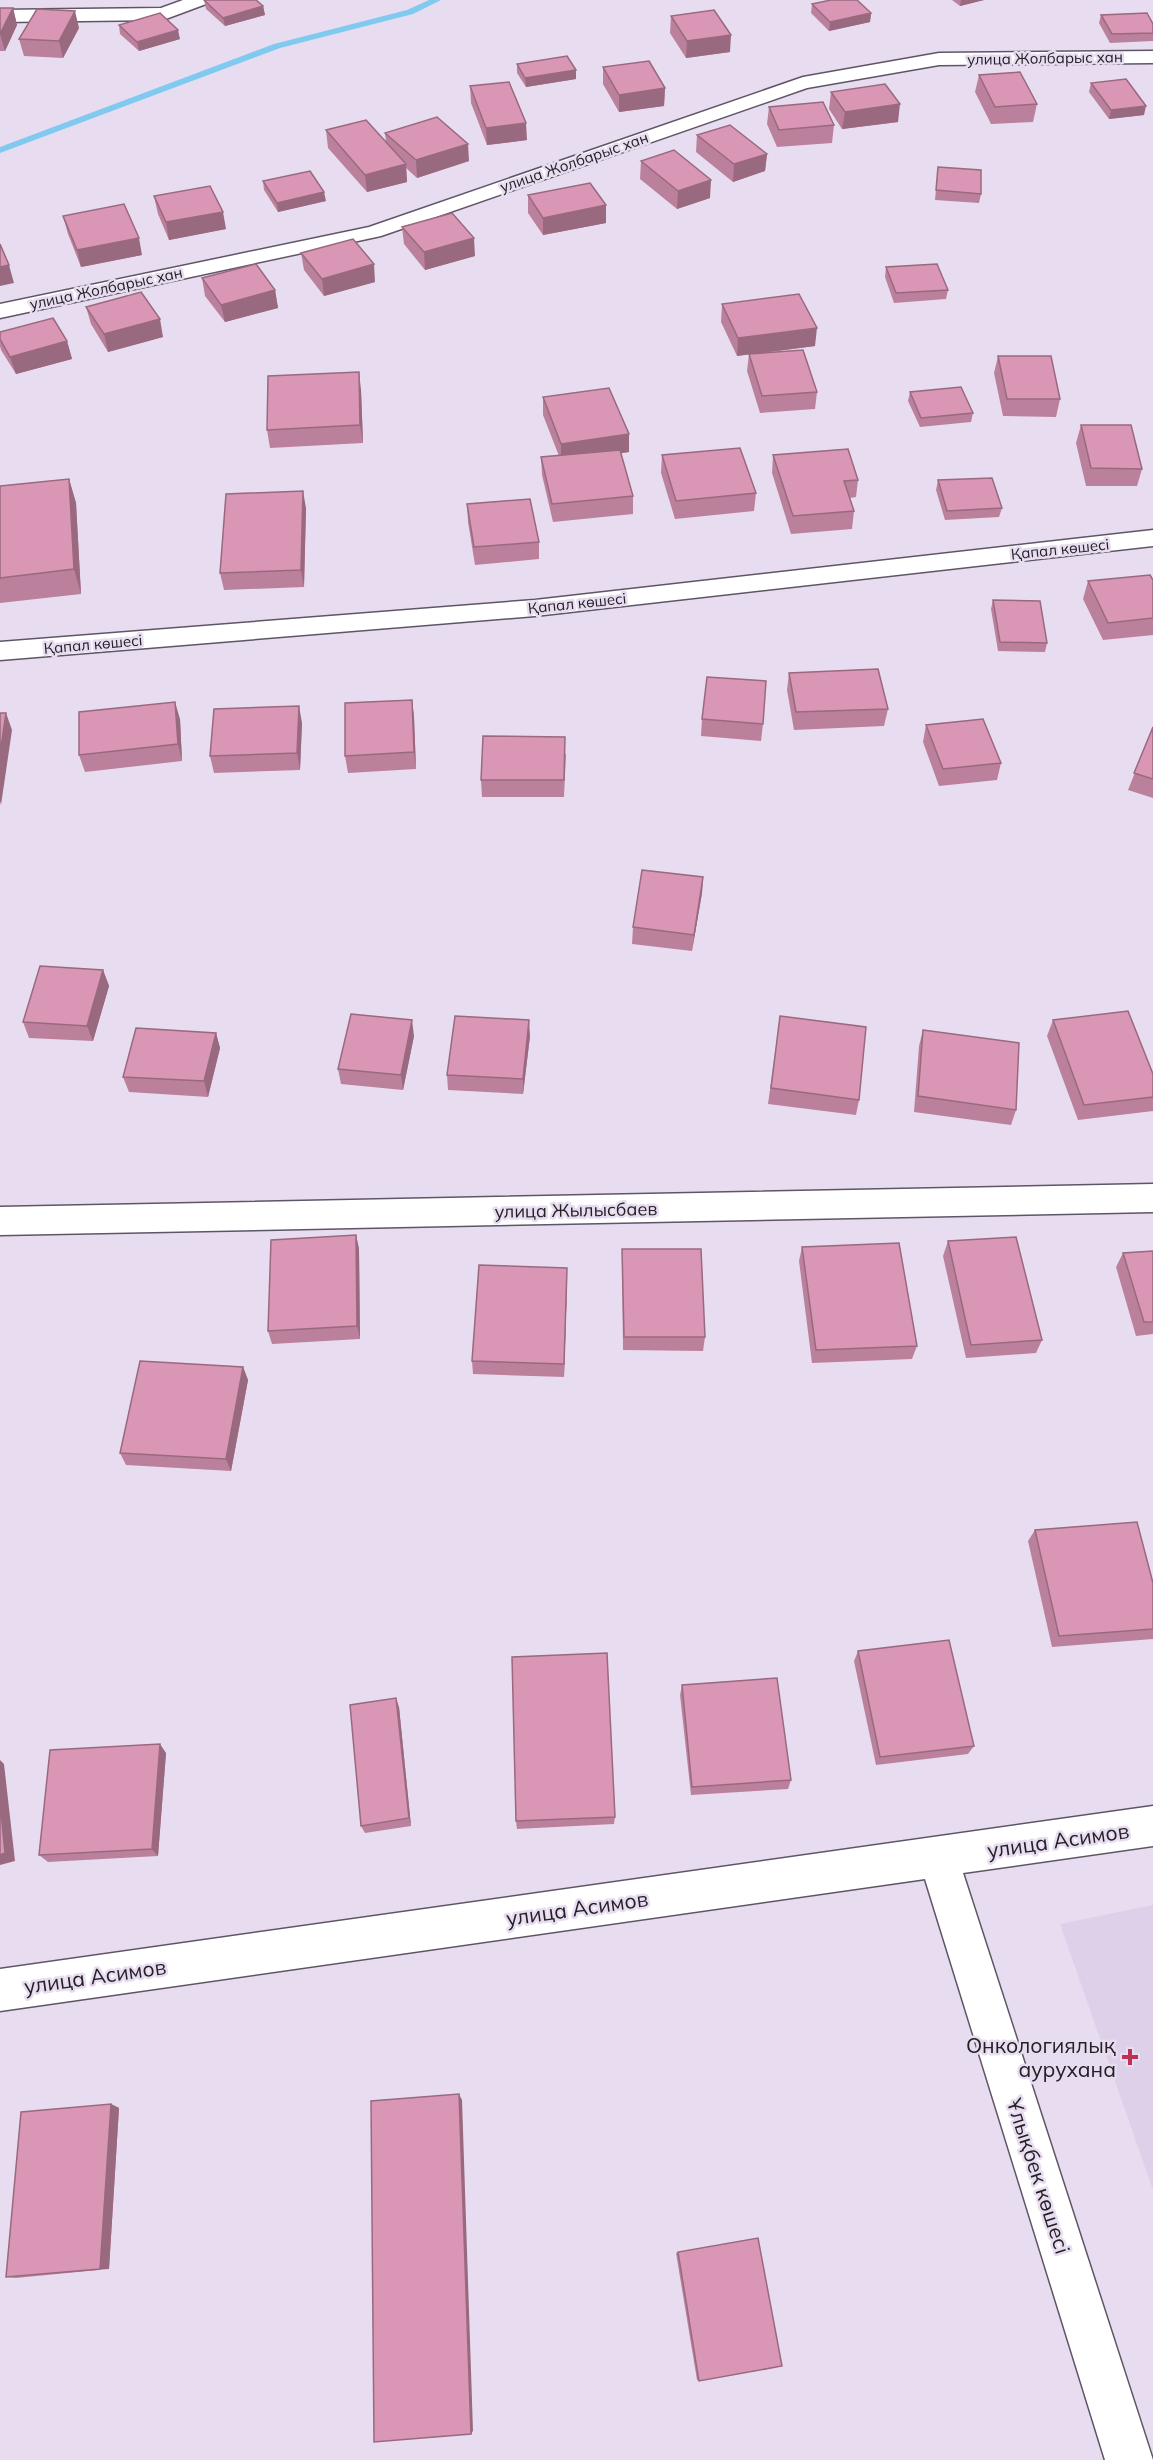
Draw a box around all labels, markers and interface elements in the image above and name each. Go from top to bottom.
street label: улица Жолбарыс хан [967,47,1123,69]
street label: улица Жолбарыс хан [497,128,651,196]
street label: улица Жолбарыс хан [28,263,184,313]
street label: Қапал көшесі [1010,534,1110,564]
street label: Қапал көшесі [527,588,627,618]
street label: Қапал көшесі [43,630,143,658]
street label: улица Жылысбаев [494,1197,658,1223]
street label: улица Асимов [985,1817,1131,1863]
street label: улица Асимов [504,1885,650,1931]
street label: улица Асимов [22,1953,168,1999]
place label: Онкологиялық аурухана [966,2032,1116,2082]
marker: Онкологиялық аурухана [1121,2048,1139,2066]
street label: Ұлықбек көшесі [1001,2094,1076,2257]

